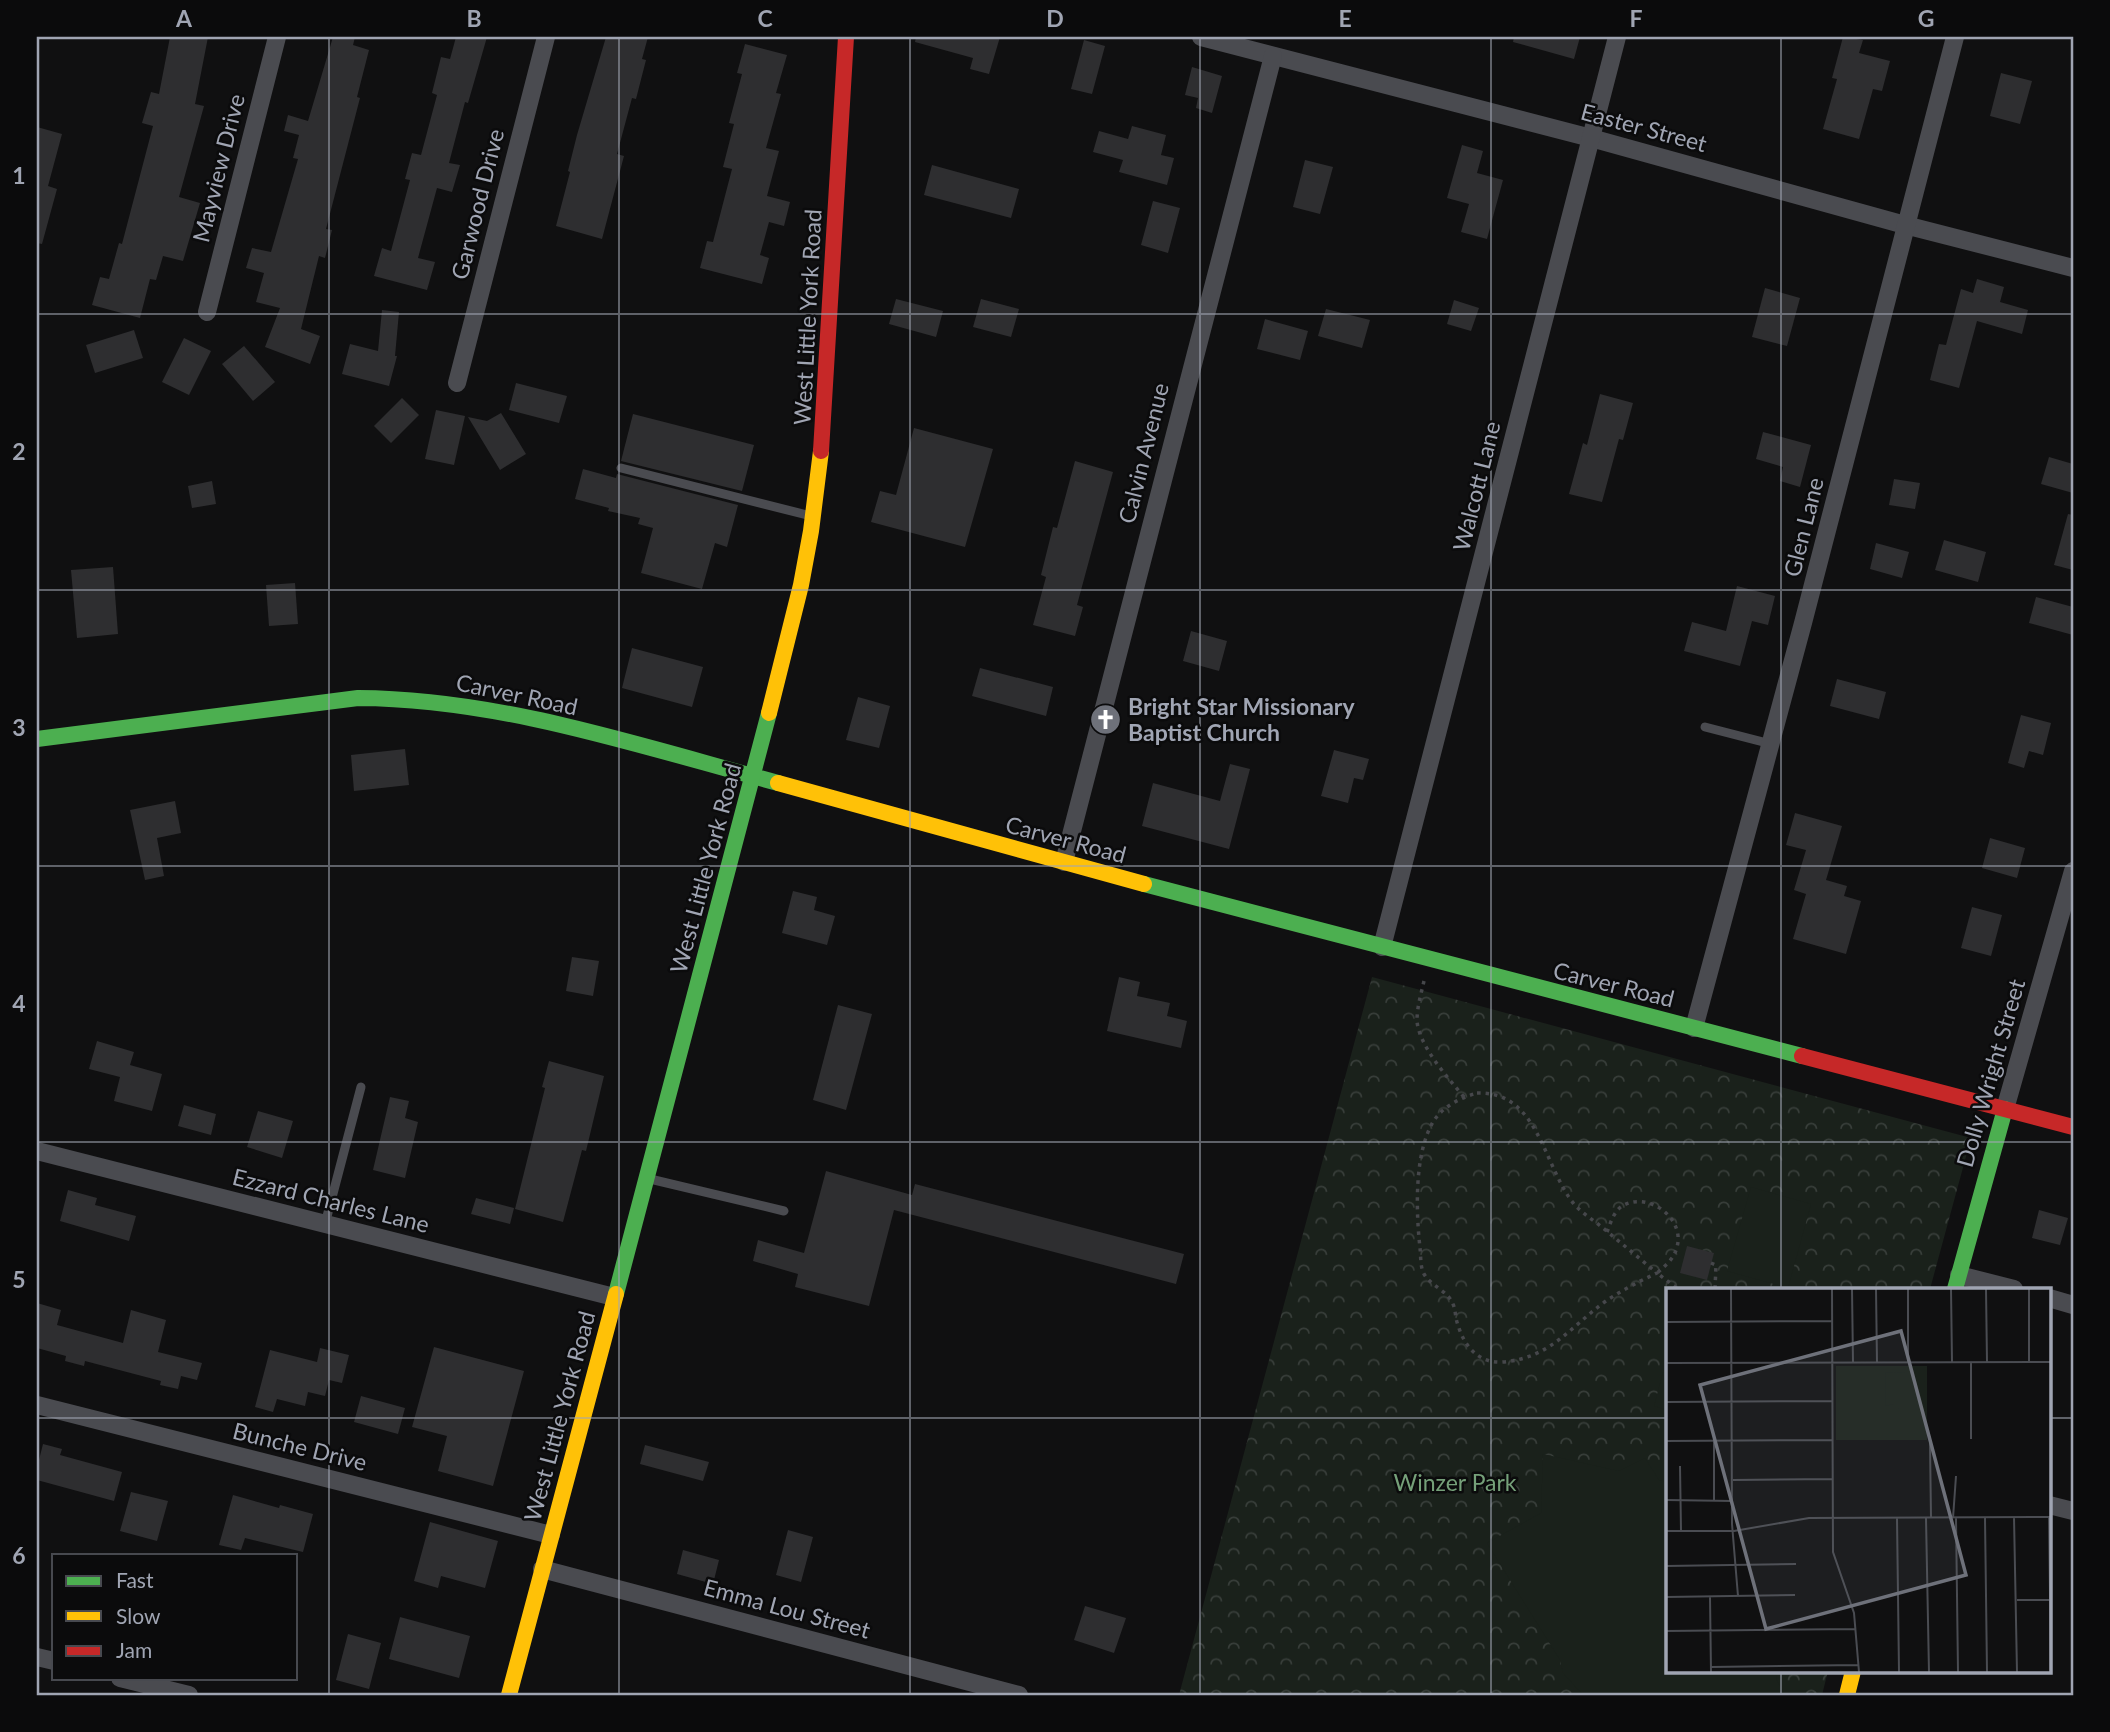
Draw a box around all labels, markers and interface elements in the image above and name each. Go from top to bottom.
text: A [175,4,193,32]
text: B [466,4,482,32]
text: C [757,4,773,32]
text: D [1046,4,1064,32]
text: E [1338,4,1352,32]
text: F [1629,4,1643,32]
text: G [1918,4,1934,32]
street label: Mayview Drive [186,91,250,245]
street label: Easter Street [1578,97,1711,157]
street label: Garwood Drive [445,126,509,282]
text: 1 [12,161,26,189]
street label: West Little York Road [787,208,827,426]
street label: Calvin Avenue [1112,380,1174,526]
street label: Walcott Lane [1446,418,1506,554]
text: 2 [12,437,26,465]
street label: Glen Lane [1777,475,1829,579]
street label: Carver Road [454,667,580,721]
place label: Bright Star Missionary Baptist Church [1128,692,1355,746]
church icon: Bright Star Missionary Baptist Church [1088,702,1122,736]
text: 3 [12,713,26,741]
street label: West Little York Road [664,760,746,976]
street label: Carver Road [1003,809,1129,869]
street label: Carver Road [1551,955,1677,1013]
street label: Dolly Wright Street [1950,975,2030,1170]
text: 4 [12,989,26,1017]
street label: Ezzard Charles Lane [230,1162,432,1238]
text: 5 [12,1265,26,1293]
inset map [1666,1288,2050,1672]
street label: West Little York Road [518,1308,600,1524]
street label: Bunche Drive [230,1416,370,1476]
park label: Winzer Park [1393,1468,1517,1496]
text: 6 [12,1541,26,1569]
legend [52,1554,298,1680]
text: Fast [116,1567,154,1592]
street label: Emma Lou Street [701,1572,874,1644]
text: Slow [116,1603,161,1628]
text: Jam [116,1637,152,1662]

